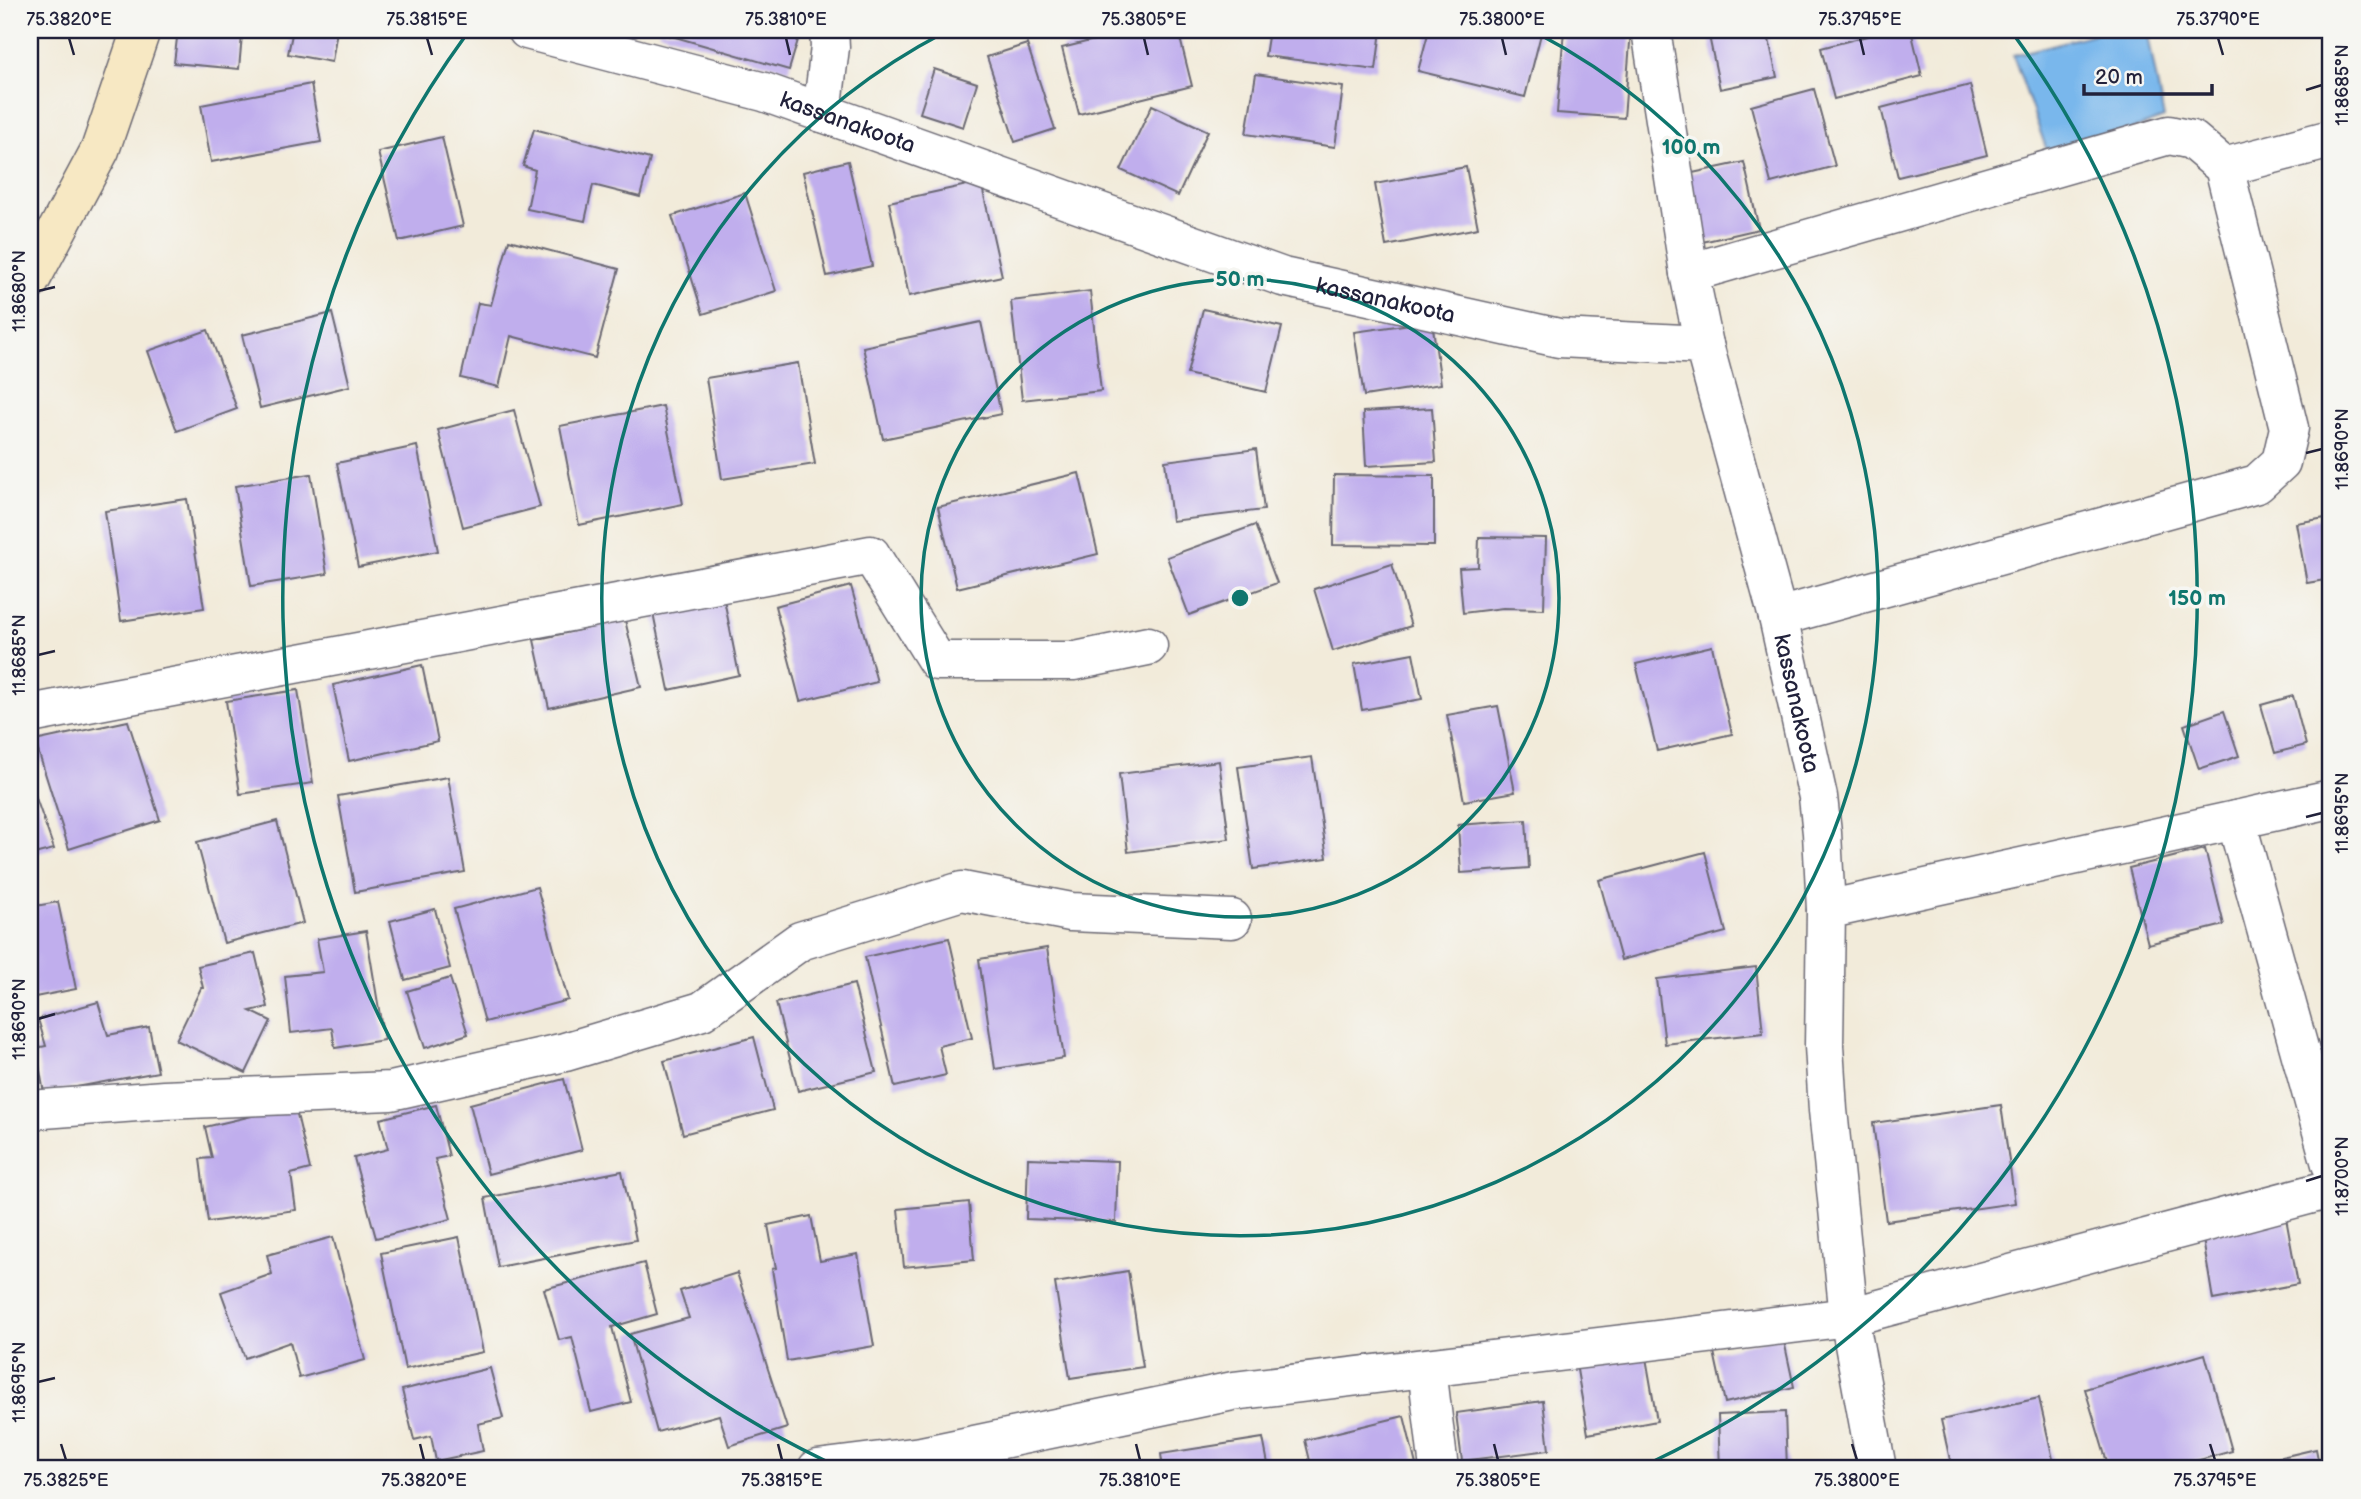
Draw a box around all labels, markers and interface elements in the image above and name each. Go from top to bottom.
text: 75.3820°E [26,9,112,30]
text: 75.3815°E [386,9,468,30]
text: 75.3810°E [745,9,827,30]
text: 75.3805°E [1101,9,1187,30]
text: 75.3800°E [1459,9,1545,30]
text: 75.3795°E [1818,9,1902,30]
text: 75.3790°E [2176,9,2260,30]
text: 11.8685°N [2332,44,2353,126]
scale bar [2084,52,2212,96]
text: 20 m [2095,65,2143,90]
street label: kassanakoota [776,86,919,160]
text: 100 m [1662,135,1720,160]
text: 11.8680°N [9,250,30,332]
text: 50 m [1216,267,1264,292]
street label: kassanakoota [1313,272,1458,330]
text: 11.8690°N [2332,408,2353,490]
centre of rings [1228,586,1252,610]
text: 150 m [2168,586,2226,611]
text: 11.8685°N [9,614,30,696]
street label: kassanakoota [1767,631,1825,776]
text: 11.8695°N [2332,772,2353,854]
text: 11.8690°N [9,978,30,1060]
text: 11.8700°N [2332,1136,2353,1216]
text: 11.8695°N [9,1341,30,1423]
text: 75.3825°E [23,1470,109,1491]
text: 75.3820°E [381,1470,467,1491]
text: 75.3815°E [741,1470,823,1491]
text: 75.3810°E [1099,1470,1181,1491]
text: 75.3805°E [1455,1470,1541,1491]
text: 75.3800°E [1814,1470,1900,1491]
text: 75.3795°E [2173,1470,2257,1491]

